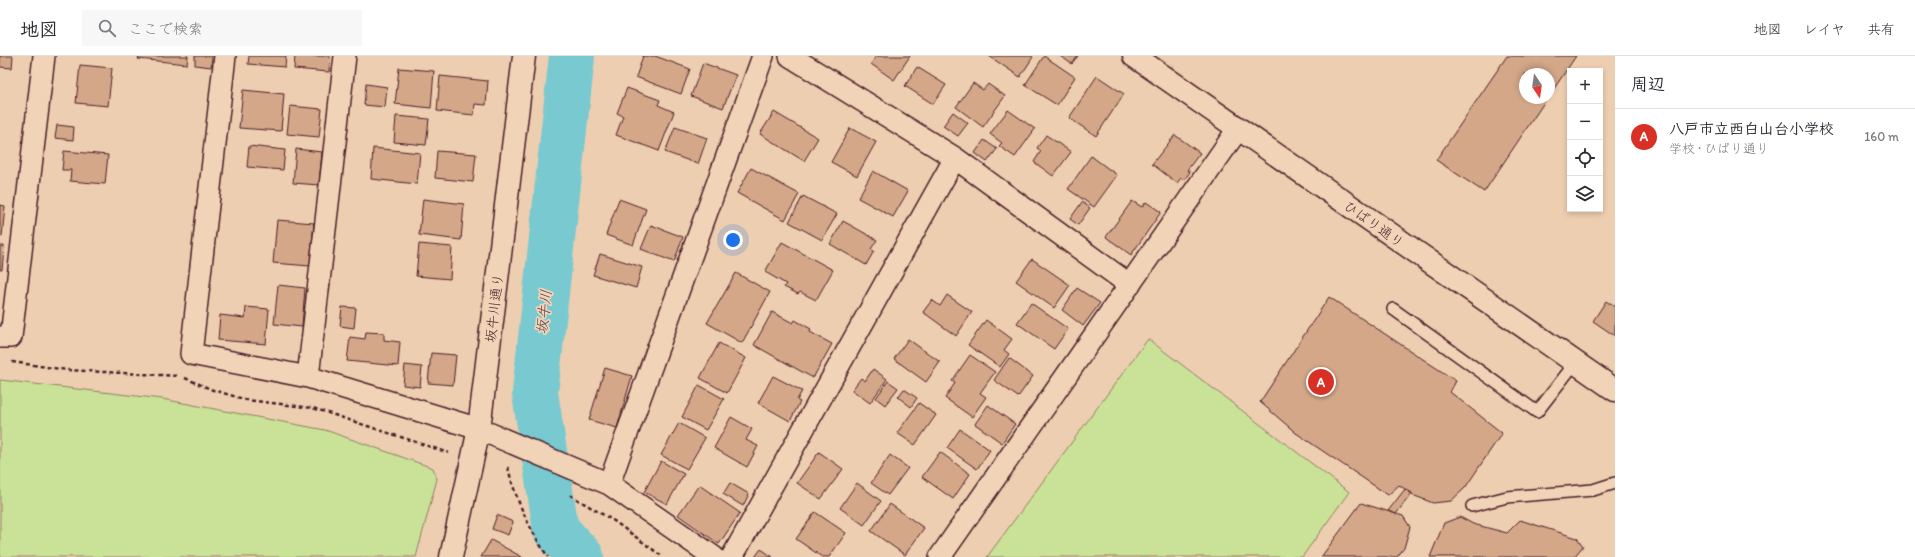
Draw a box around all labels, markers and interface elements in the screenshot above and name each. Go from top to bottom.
search box [82,10,362,46]
icon: search [96,17,118,39]
text: 地図 [20,18,58,41]
text: ここで検索 [128,20,203,38]
text: 地図 [1754,21,1782,38]
text: レイヤ [1804,21,1845,38]
text: 共有 [1867,21,1895,38]
north arrow [1519,68,1555,104]
map controls [1567,68,1603,212]
button: + [1567,68,1603,104]
text: 周辺 [1631,74,1665,94]
button: − [1567,104,1603,140]
text: 八戸市立西白山台小学校 [1669,120,1834,138]
text: A [1640,129,1648,144]
text: 160 m [1864,129,1899,144]
button: locate [1567,140,1603,176]
text: 学校 · ひばり通り [1669,141,1769,156]
button: layers [1567,176,1603,212]
street label: ひばり通り [1340,197,1407,251]
your location [723,230,743,250]
street label: 坂牛川通り [482,272,507,344]
water label: 坂牛川 [533,289,555,335]
pin: A [1308,367,1334,397]

